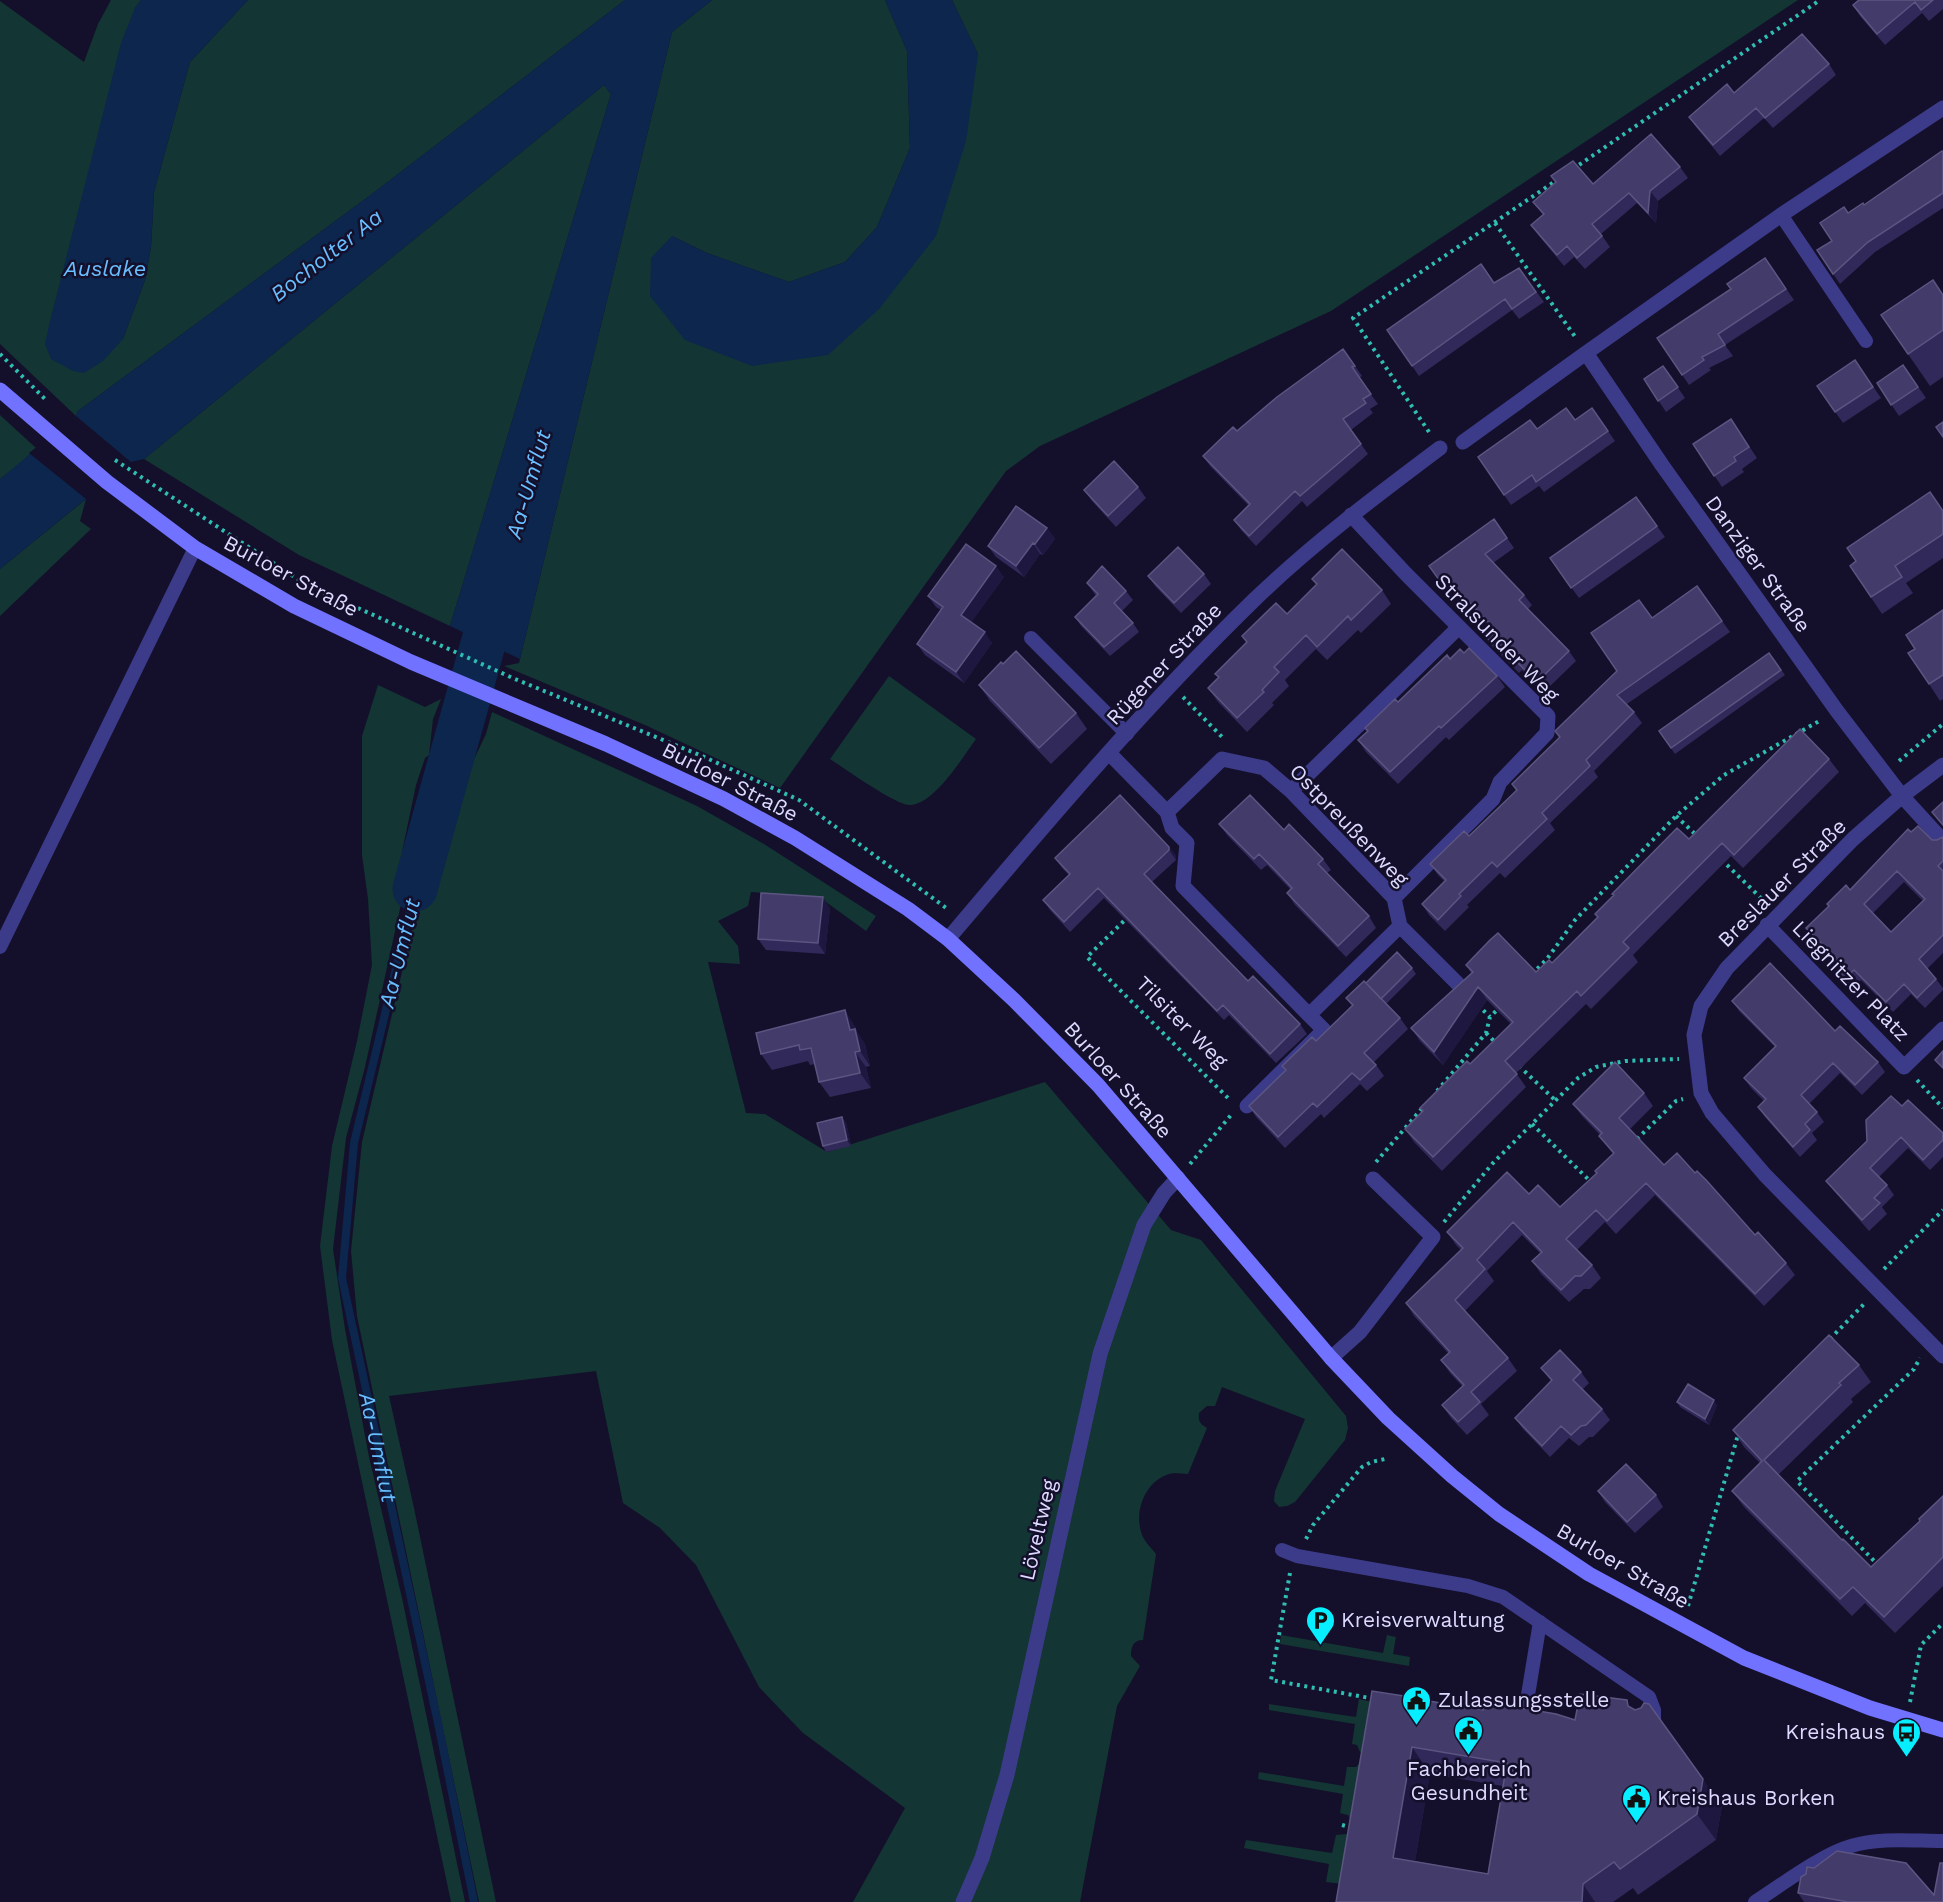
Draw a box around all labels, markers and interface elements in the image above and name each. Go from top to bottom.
water label: Bocholter Aa [265,204,387,307]
water label: Auslake [63,256,146,281]
water label: Aa-Umflut [501,426,556,542]
street label: Danziger Straße [1700,490,1816,637]
street label: Burloer Straße [220,530,363,622]
street label: Stralsunder Weg [1430,568,1566,708]
street label: Rügener Straße [1101,597,1227,730]
street label: Burloer Straße [658,737,802,827]
street label: Ostpreußenweg [1285,758,1415,892]
street label: Breslauer Straße [1712,813,1851,952]
water label: Aa-Umflut [374,895,425,1011]
street label: Liegnitzer Platz [1788,915,1915,1046]
street label: Tilsiter Weg [1131,971,1234,1073]
street label: Burloer Straße [1059,1016,1178,1143]
water label: Aa-Umflut [354,1389,402,1506]
street label: Löveltweg [1014,1476,1061,1583]
street label: Burloer Straße [1552,1517,1694,1614]
parking icon: Kreisverwaltung [1304,1604,1336,1646]
place label: Kreisverwaltung [1341,1607,1505,1632]
public building icon: Zulassungsstelle [1401,1684,1433,1726]
place label: Zulassungsstelle [1438,1687,1609,1712]
public building icon: Fachbereich Gesundheit [1453,1714,1485,1756]
bus stop icon: Kreishaus [1890,1716,1922,1758]
place label: Kreishaus [1785,1719,1885,1744]
place label: Fachbereich Gesundheit [1407,1756,1531,1805]
public building icon: Kreishaus Borken [1620,1782,1652,1824]
place label: Kreishaus Borken [1657,1785,1835,1810]

